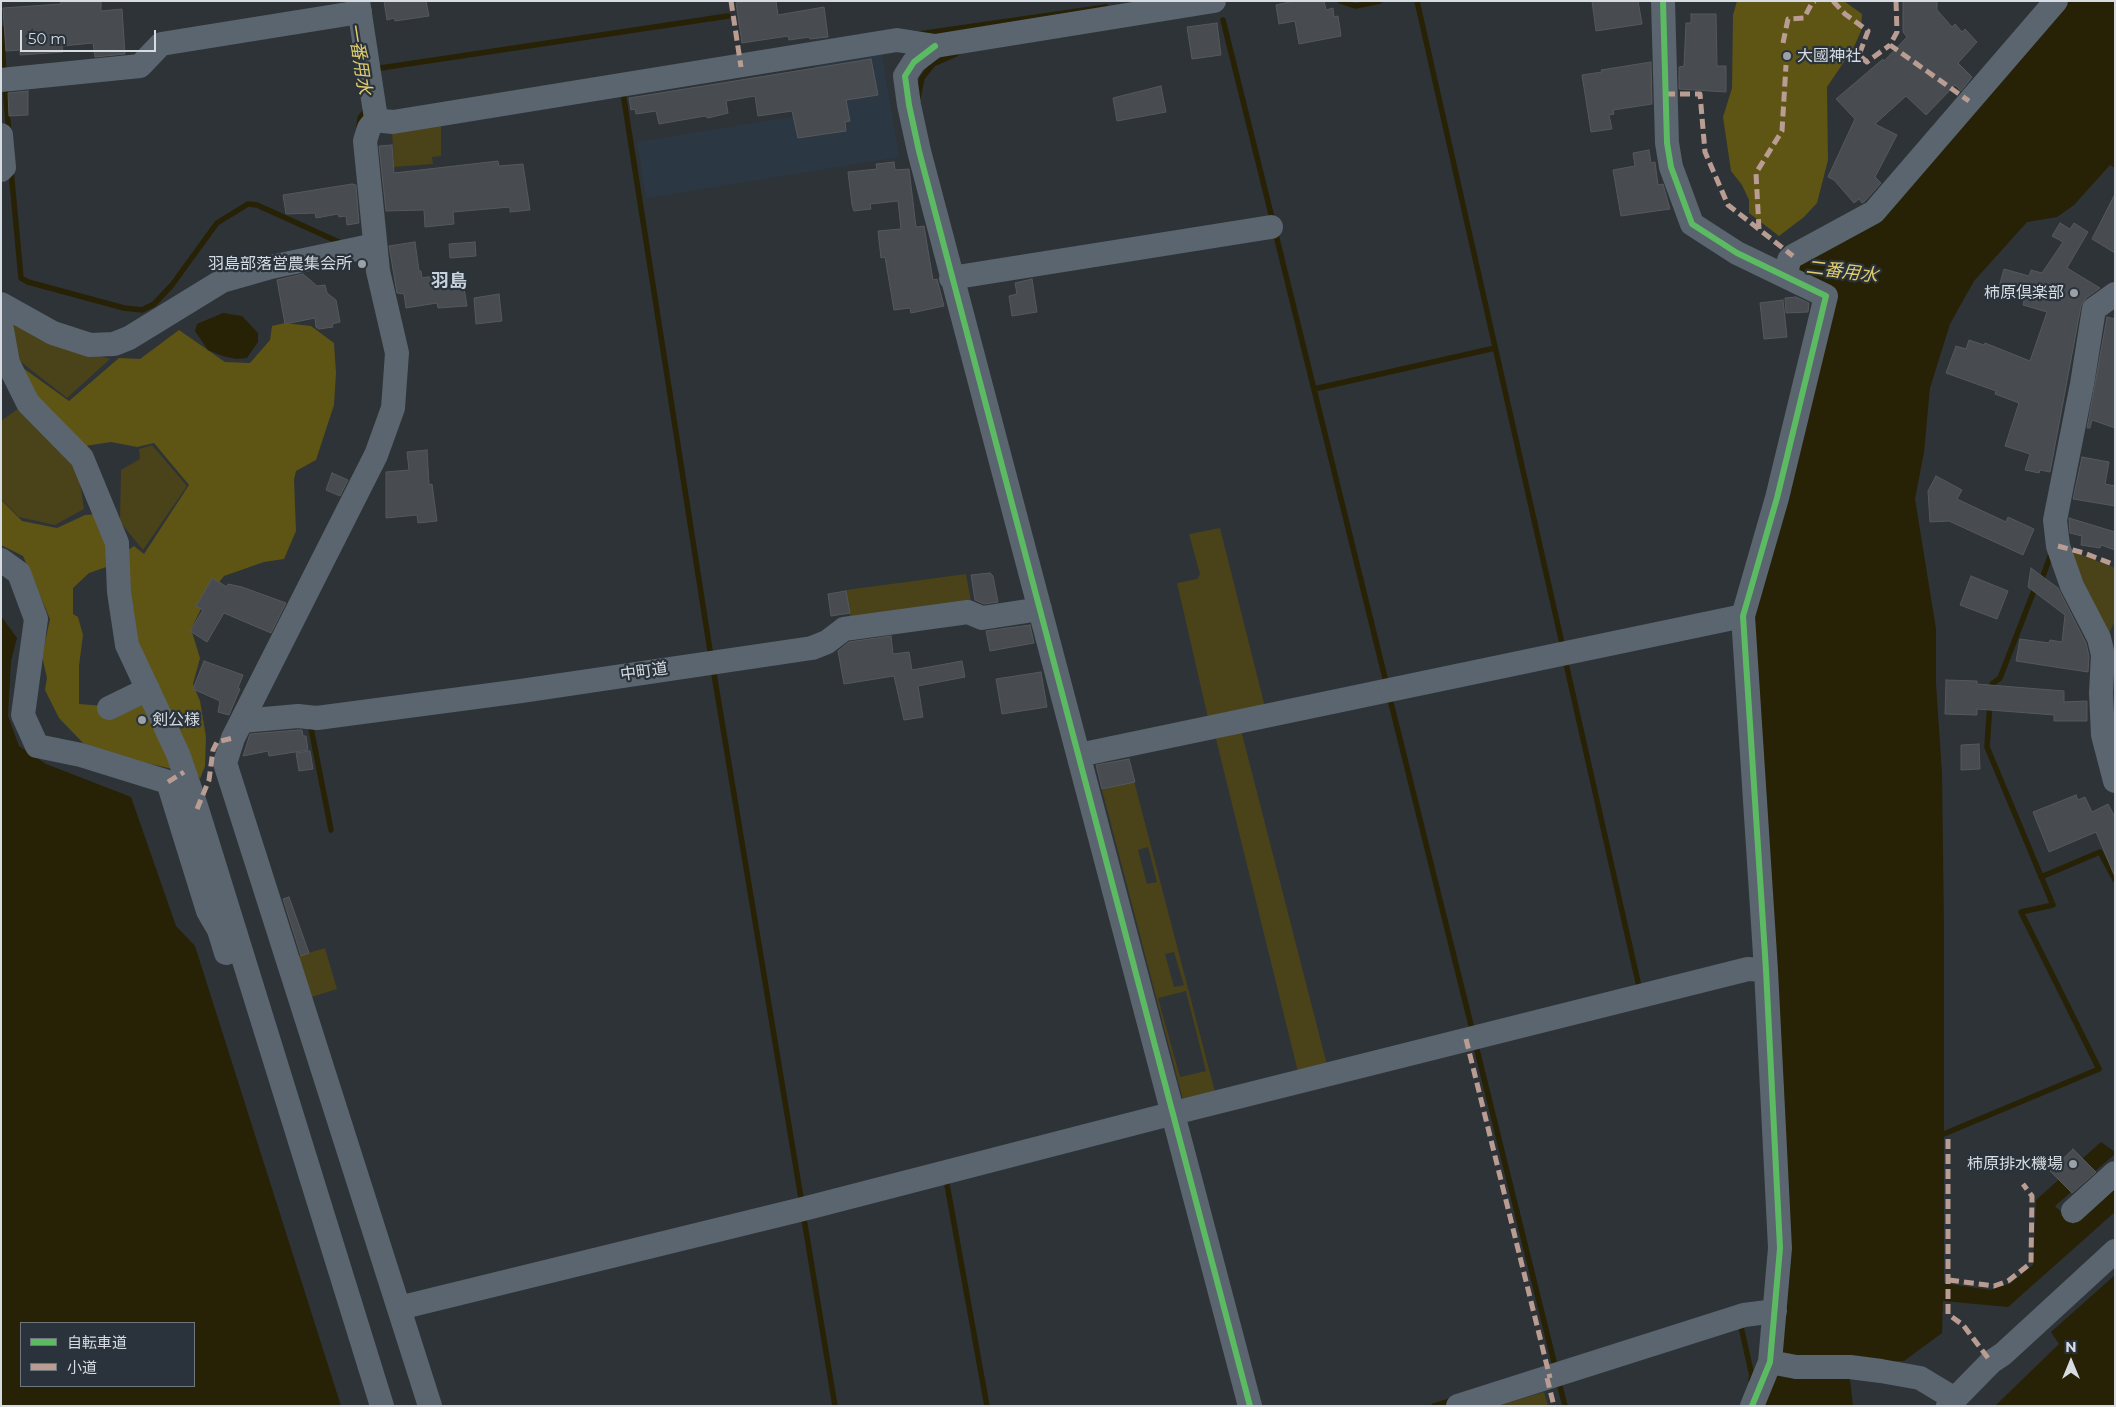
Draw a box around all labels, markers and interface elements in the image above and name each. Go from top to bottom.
scale bar [22,20,159,52]
water label: 一番用水 [343,22,375,96]
text: 50 m [28,29,66,48]
place label: 大國神社 [1797,46,1861,66]
marker: 大國神社 [1781,50,1793,62]
place label: 羽島部落営農集会所 [208,254,352,274]
water label: 二番用水 [1805,257,1879,287]
marker: 羽島部落営農集会所 [356,258,368,270]
district label: 羽島 [431,271,467,293]
place label: 柿原倶楽部 [1984,283,2064,303]
marker: 柿原倶楽部 [2068,287,2080,299]
street label: 中町道 [619,659,669,685]
place label: 剣公様 [152,710,200,730]
marker: 剣公様 [136,714,148,726]
place label: 柿原排水機場 [1967,1154,2063,1174]
marker: 柿原排水機場 [2067,1158,2079,1170]
legend [20,1322,195,1387]
text: 自転車道 [67,1333,127,1352]
north arrow [2046,1337,2096,1387]
text: N [2065,1338,2077,1356]
text: 小道 [67,1358,97,1377]

